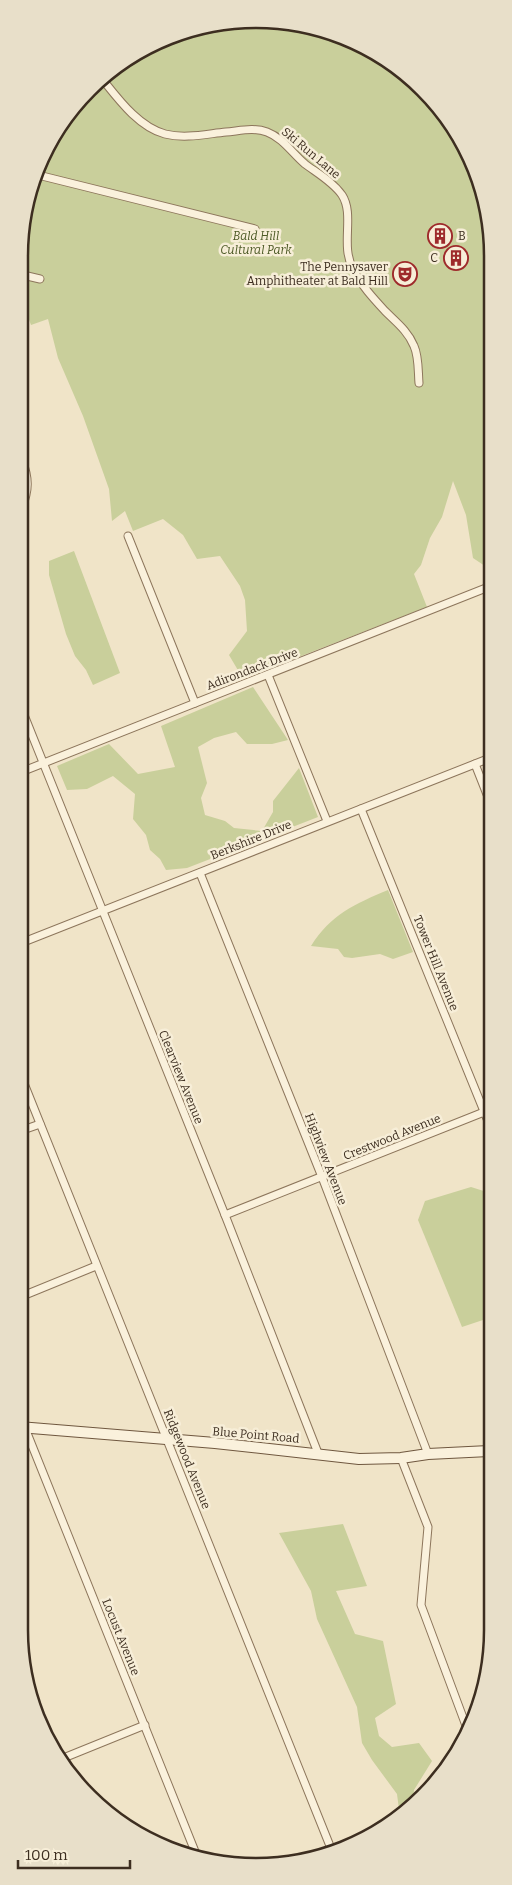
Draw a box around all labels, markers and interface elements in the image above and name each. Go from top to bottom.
street label: Ski Run Lane [279,124,343,182]
building icon: B [427,223,453,249]
park label: Bald Hill Cultural Park [220,229,292,257]
place label: B [458,229,466,243]
building icon: C [443,245,469,271]
place label: C [430,251,438,265]
place label: The Pennysaver Amphitheater at Bald Hill [246,260,389,288]
theatre icon: The Pennysaver Amphitheater at Bald Hill [392,261,418,287]
street label: Adirondack Drive [204,645,300,693]
street label: Berkshire Drive [208,817,294,863]
street label: Tower Hill Avenue [411,913,461,1013]
street label: Clearview Avenue [156,1028,206,1126]
street label: Highview Avenue [302,1111,350,1207]
street label: Crestwood Avenue [341,1111,443,1163]
street label: Ridgewood Avenue [161,1407,213,1511]
street label: Blue Point Road [212,1424,300,1446]
street label: Locust Avenue [99,1597,143,1677]
scale bar [18,1838,130,1870]
text: 100 m [25,1846,68,1864]

